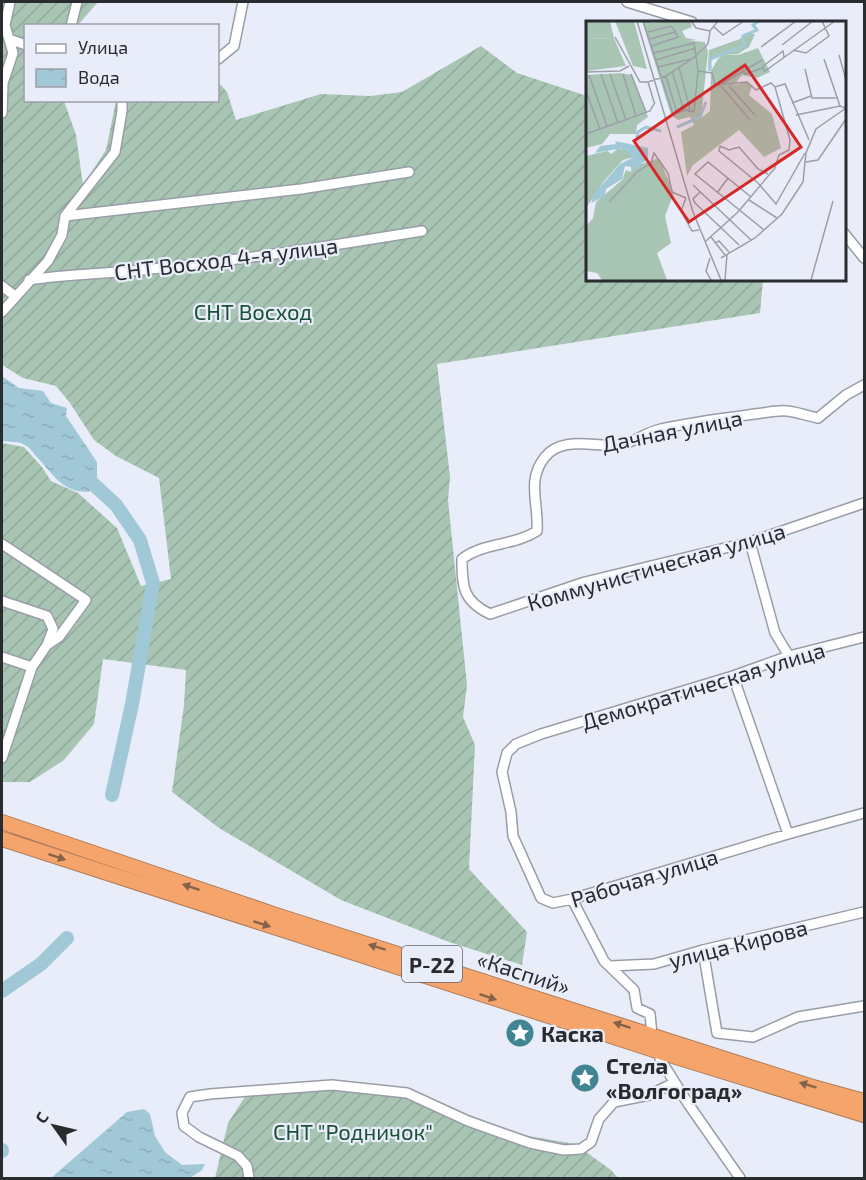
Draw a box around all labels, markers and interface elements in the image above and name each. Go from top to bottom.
inset map [586,21,845,280]
legend [24,24,219,102]
text: Улица [78,36,128,58]
text: Вода [78,66,120,88]
street label: СНТ Восход 4-я улица [113,231,339,286]
park label: СНТ Восход [194,298,312,324]
street label: Дачная улица [600,404,745,457]
street label: Коммунистическая улица [524,517,788,616]
street label: Демократическая улица [578,636,828,735]
street label: Рабочая улица [567,842,721,913]
one-way arrow [48,853,66,862]
one-way arrow [182,882,200,891]
street label: улица Кирова [666,913,810,974]
one-way arrow [253,920,271,930]
one-way arrow [368,941,386,951]
street label: «Каспий» [474,945,574,999]
road number: Р-22 [402,946,462,982]
one-way arrow [479,992,497,1002]
place icon: Каска [504,1017,536,1049]
place label: Каска [541,1020,604,1046]
one-way arrow [613,1020,631,1030]
place label: Стела «Волгоград» [606,1052,742,1103]
place icon: Стела «Волгоград» [569,1062,601,1094]
one-way arrow [799,1080,817,1089]
north arrow [24,1096,84,1156]
text: С [31,1108,52,1127]
park label: СНТ "Родничок" [273,1118,433,1144]

